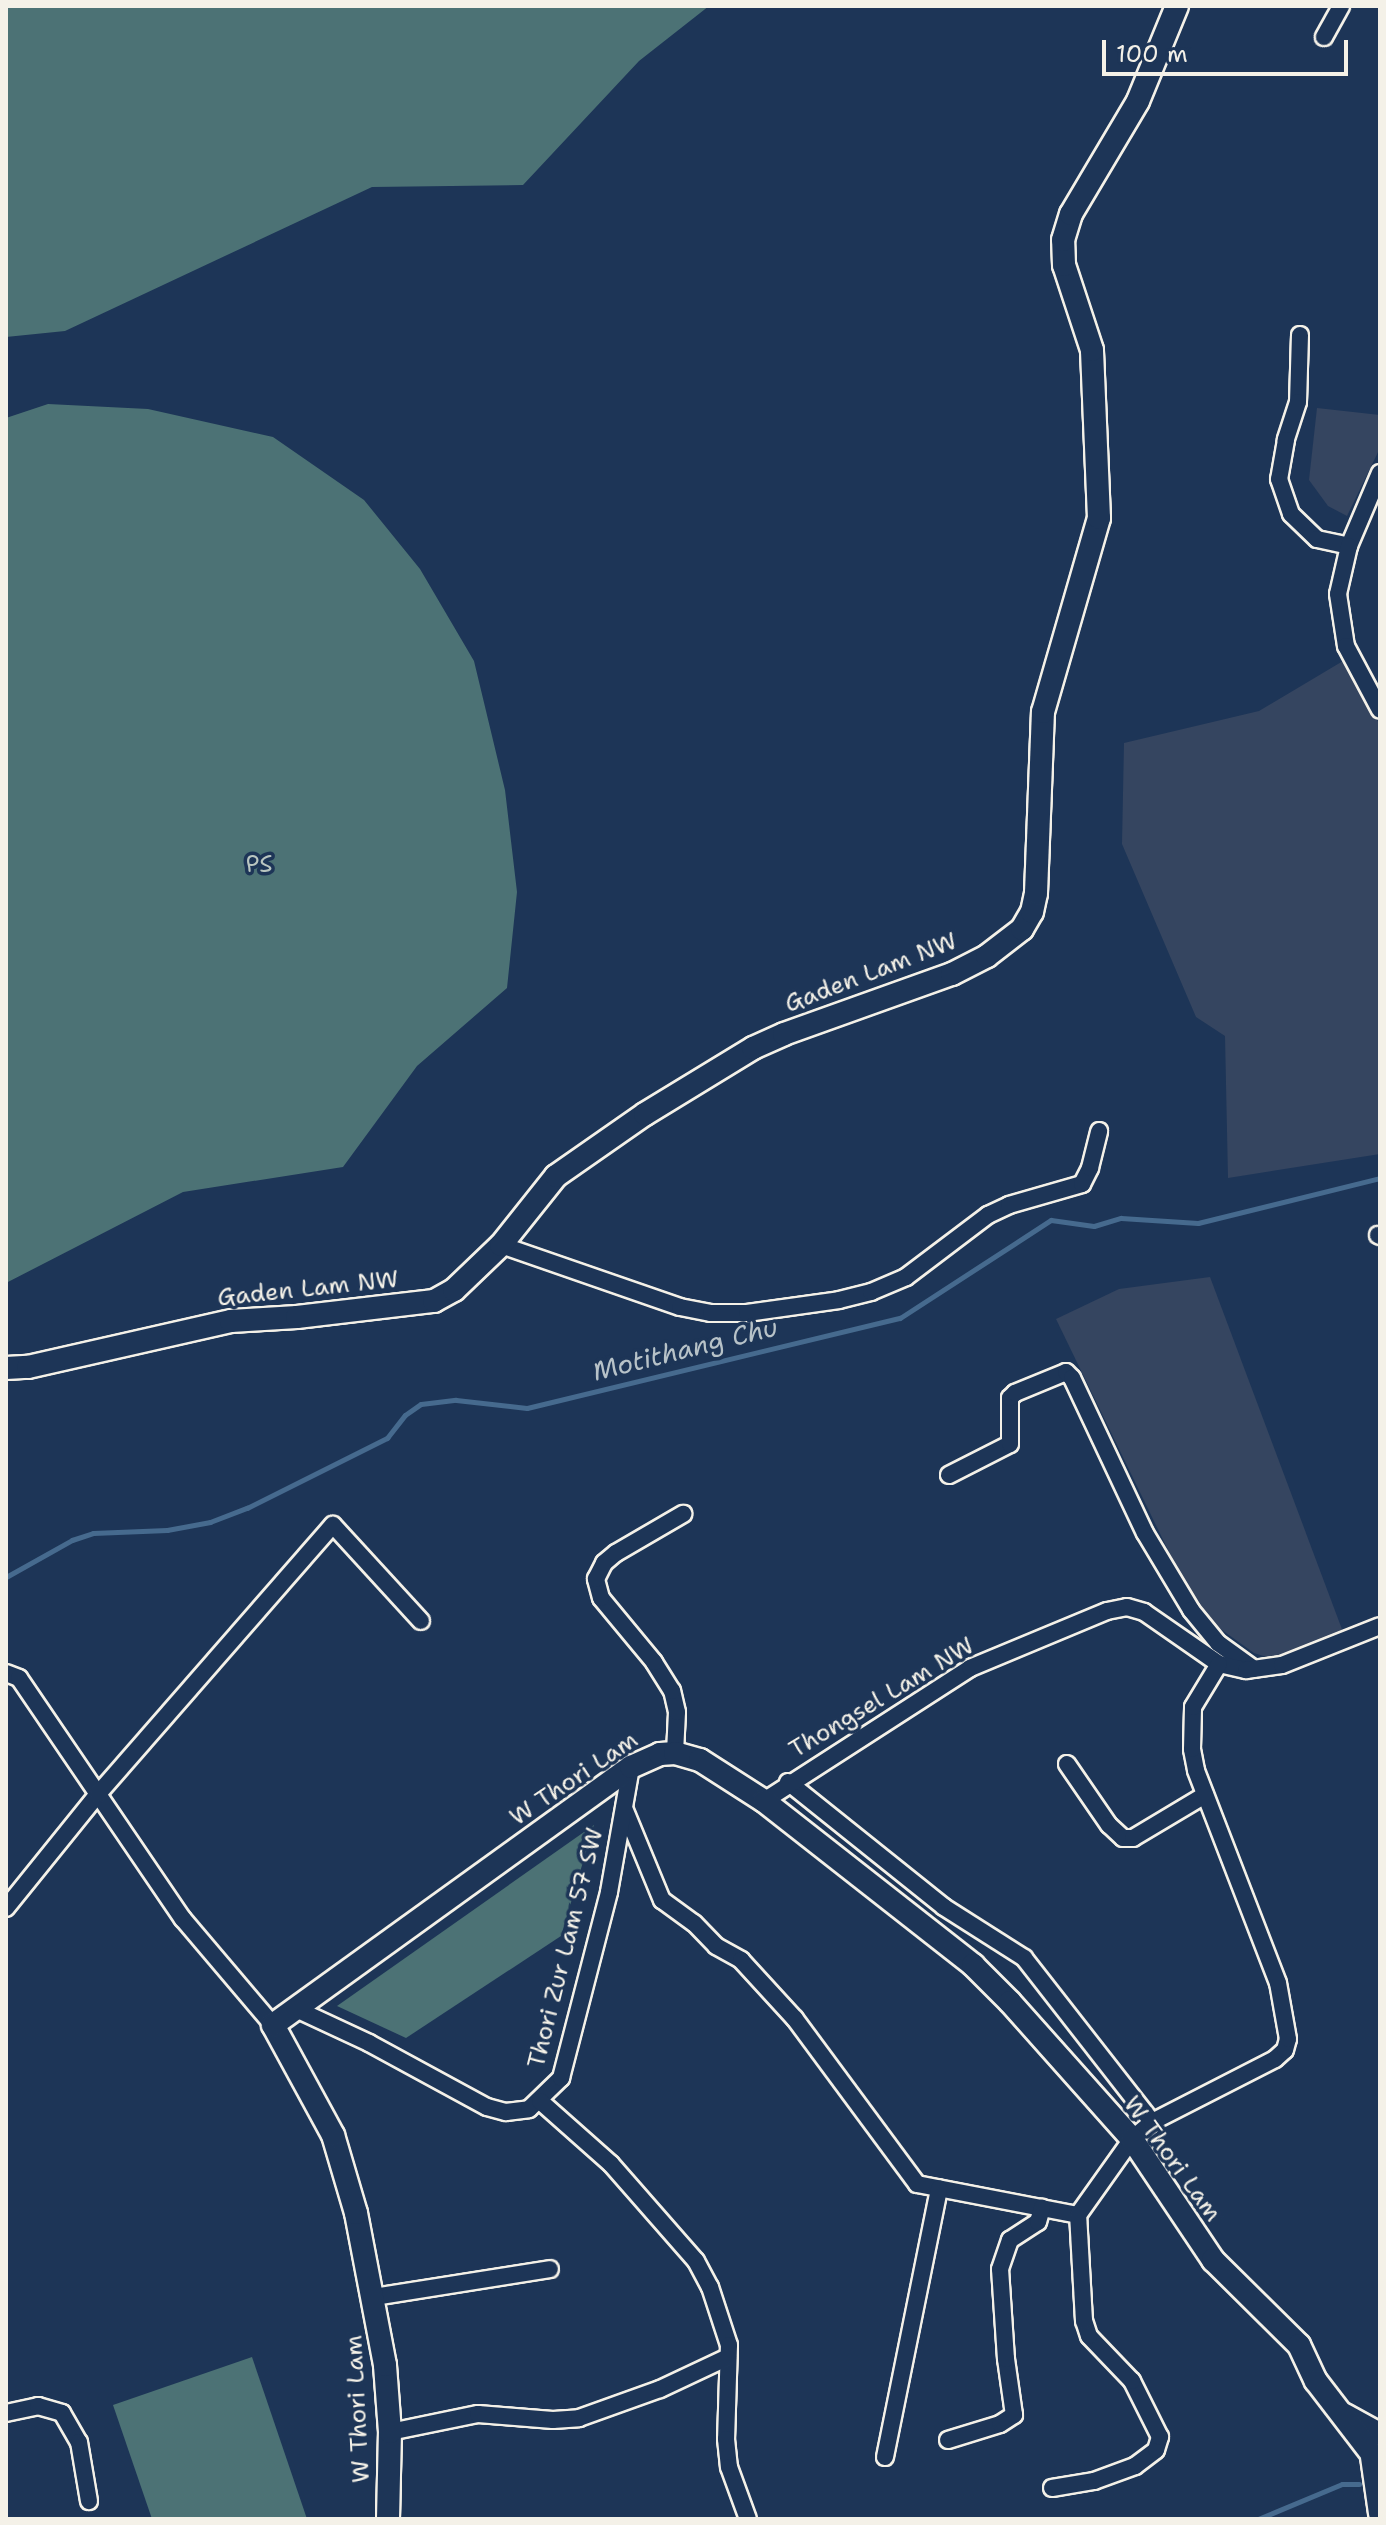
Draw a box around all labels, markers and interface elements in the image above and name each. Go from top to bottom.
scale bar [1106,24,1352,74]
text: 100 m [1116,38,1188,70]
park label: PS [245,851,273,879]
street label: Gaden Lam NW [781,927,961,1019]
street label: Gaden Lam NW [216,1265,400,1313]
water label: Motithang Chu [589,1311,781,1387]
street label: Thongsel Lam NW [784,1632,980,1764]
street label: W Thori Lam [505,1726,643,1832]
street label: Thori Zur Lam 57 SW [522,1825,610,2071]
street label: W Thori Lam [1117,2091,1227,2227]
street label: W Thori Lam [340,2334,376,2484]

